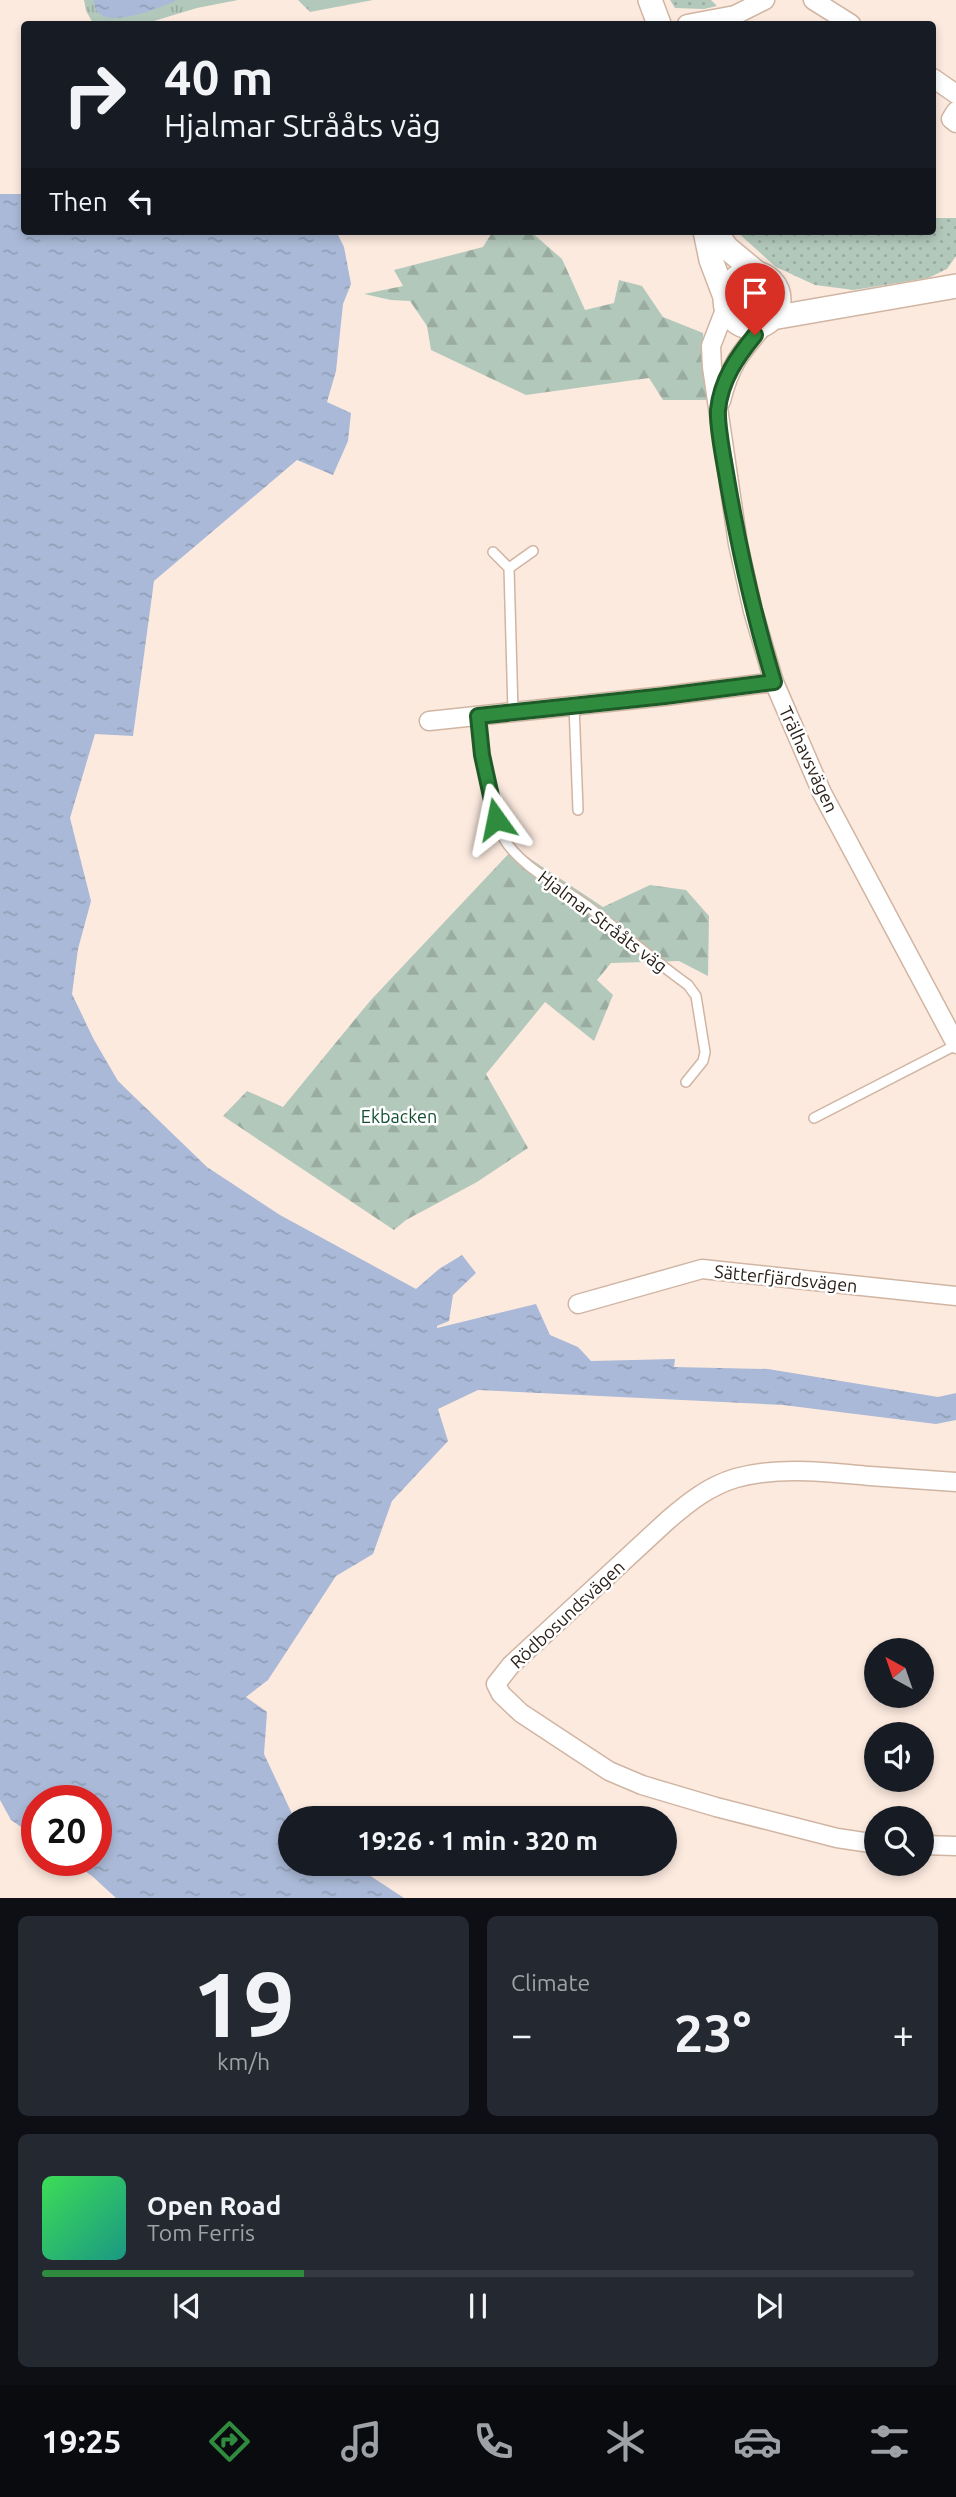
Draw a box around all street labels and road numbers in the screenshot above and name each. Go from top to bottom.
street label: Trälhavsvägen [776,703,842,815]
street label: Hjalmar Strååts väg [535,866,671,976]
street label: Sätterfjärdsvägen [713,1261,859,1295]
street label: Rödbosundsvägen [506,1556,628,1672]

